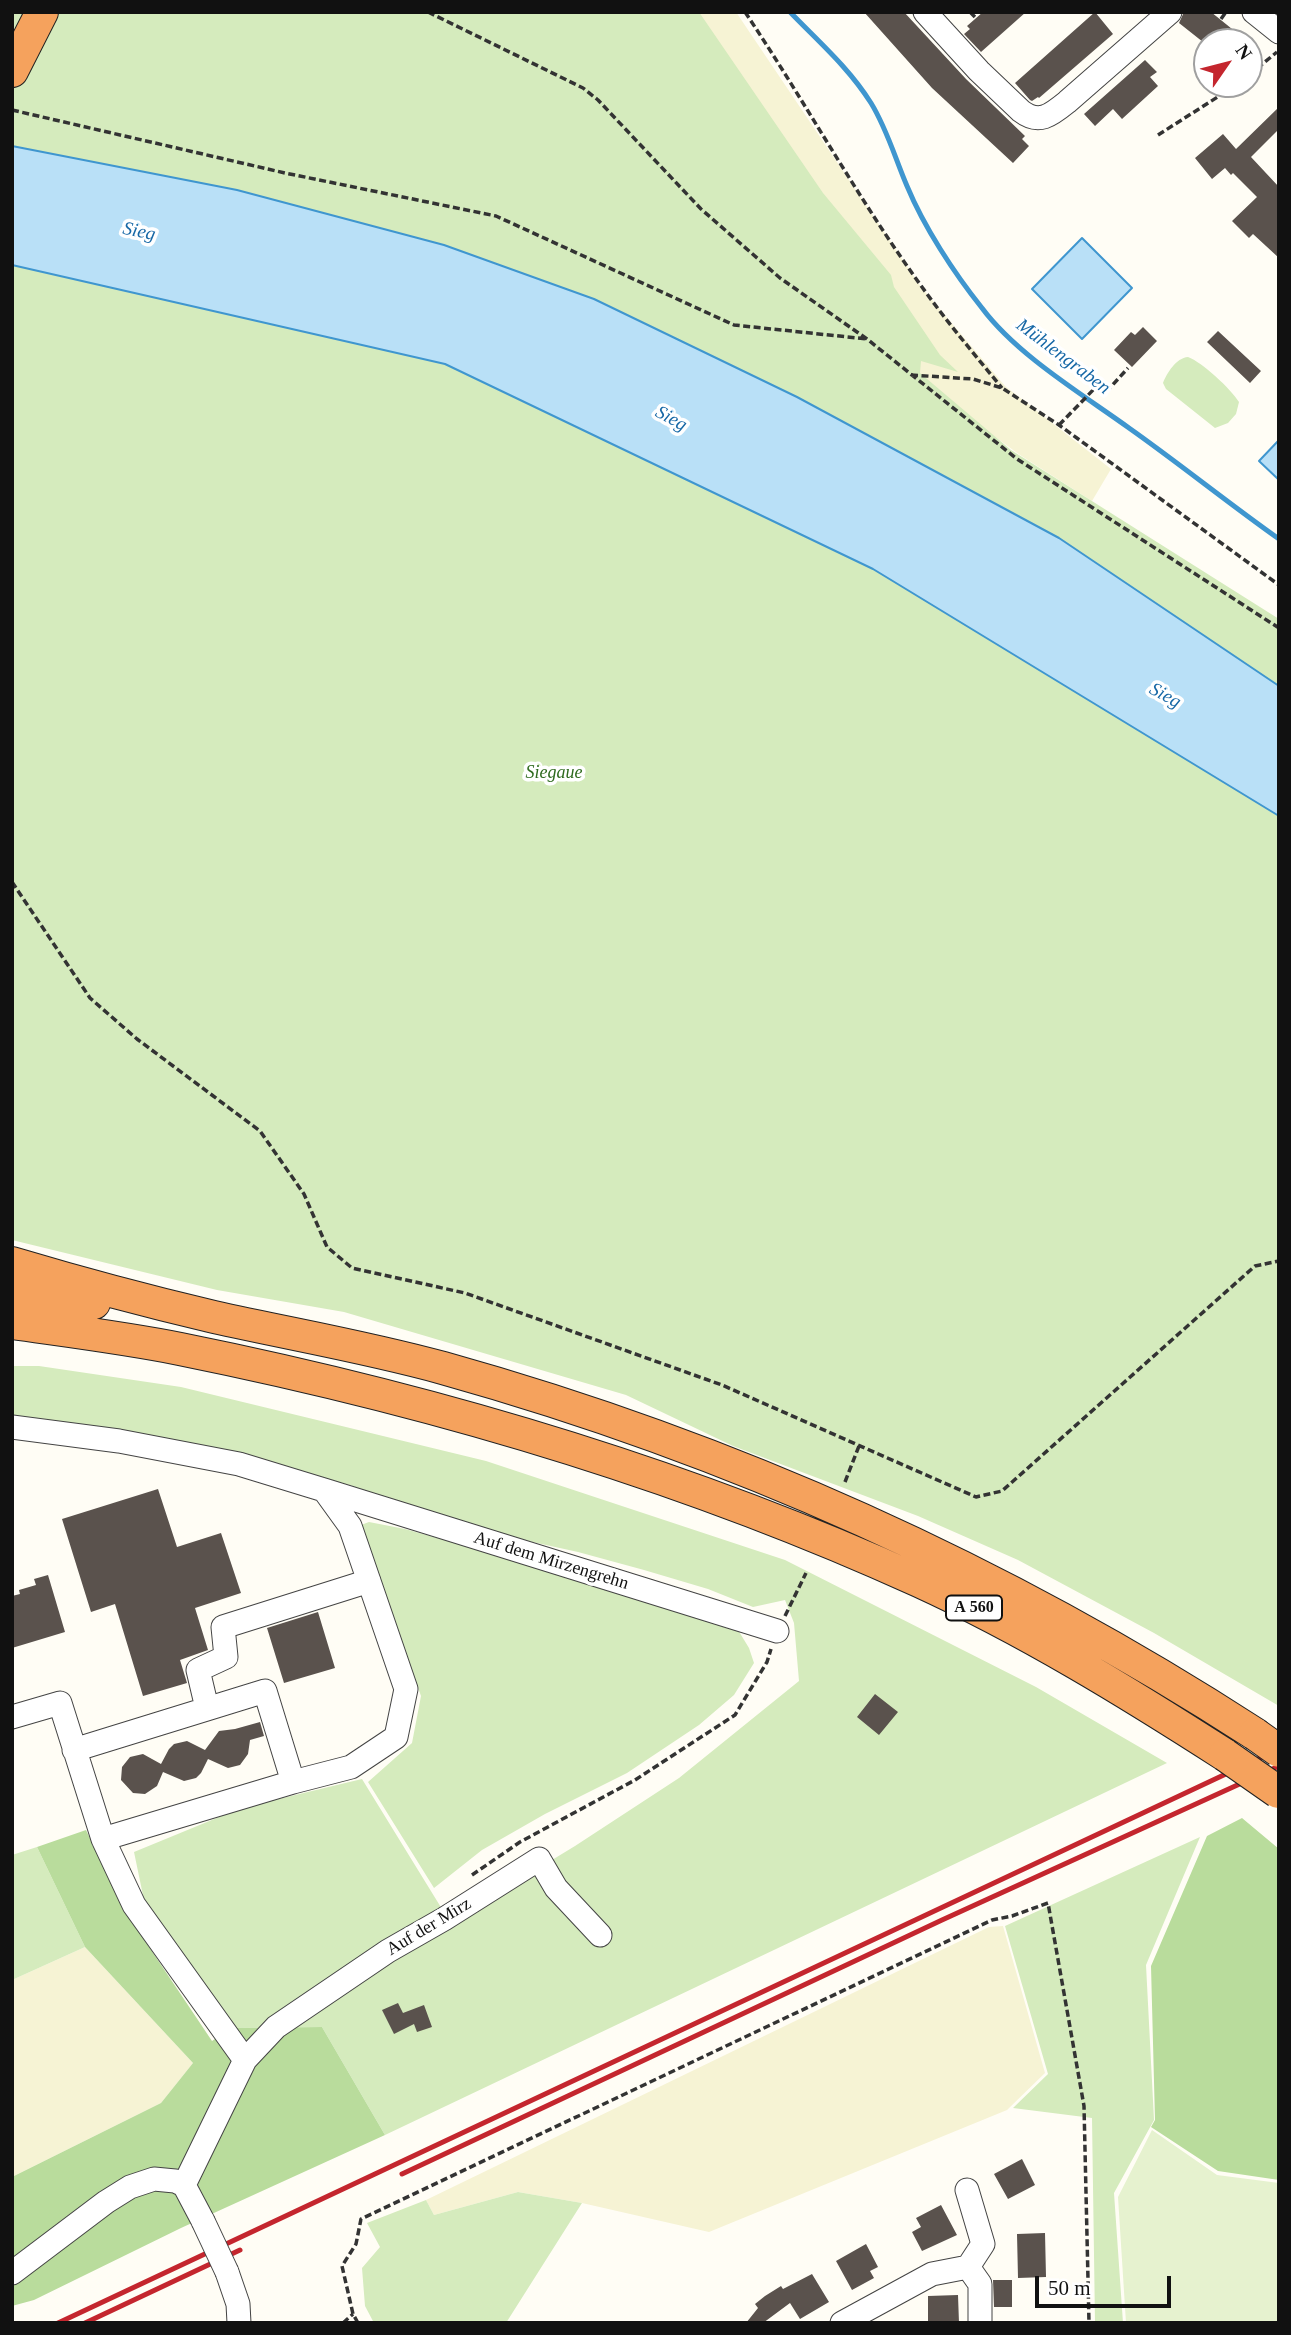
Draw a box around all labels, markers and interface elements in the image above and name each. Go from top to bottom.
north arrow [1193,28,1263,98]
text: N [1231,40,1257,63]
water label: Sieg [121,217,157,247]
water label: Mühlengraben [1011,314,1115,400]
water label: Sieg [651,401,691,437]
water label: Sieg [1145,678,1185,714]
park label: Siegaue [526,762,582,784]
street label: Auf dem Mirzengrehn [471,1527,631,1595]
road number: A 560 [946,1596,1002,1620]
street label: Auf der Mirz [383,1893,475,1961]
scale bar [1039,2262,1176,2306]
text: 50 m [1048,2276,1091,2300]

